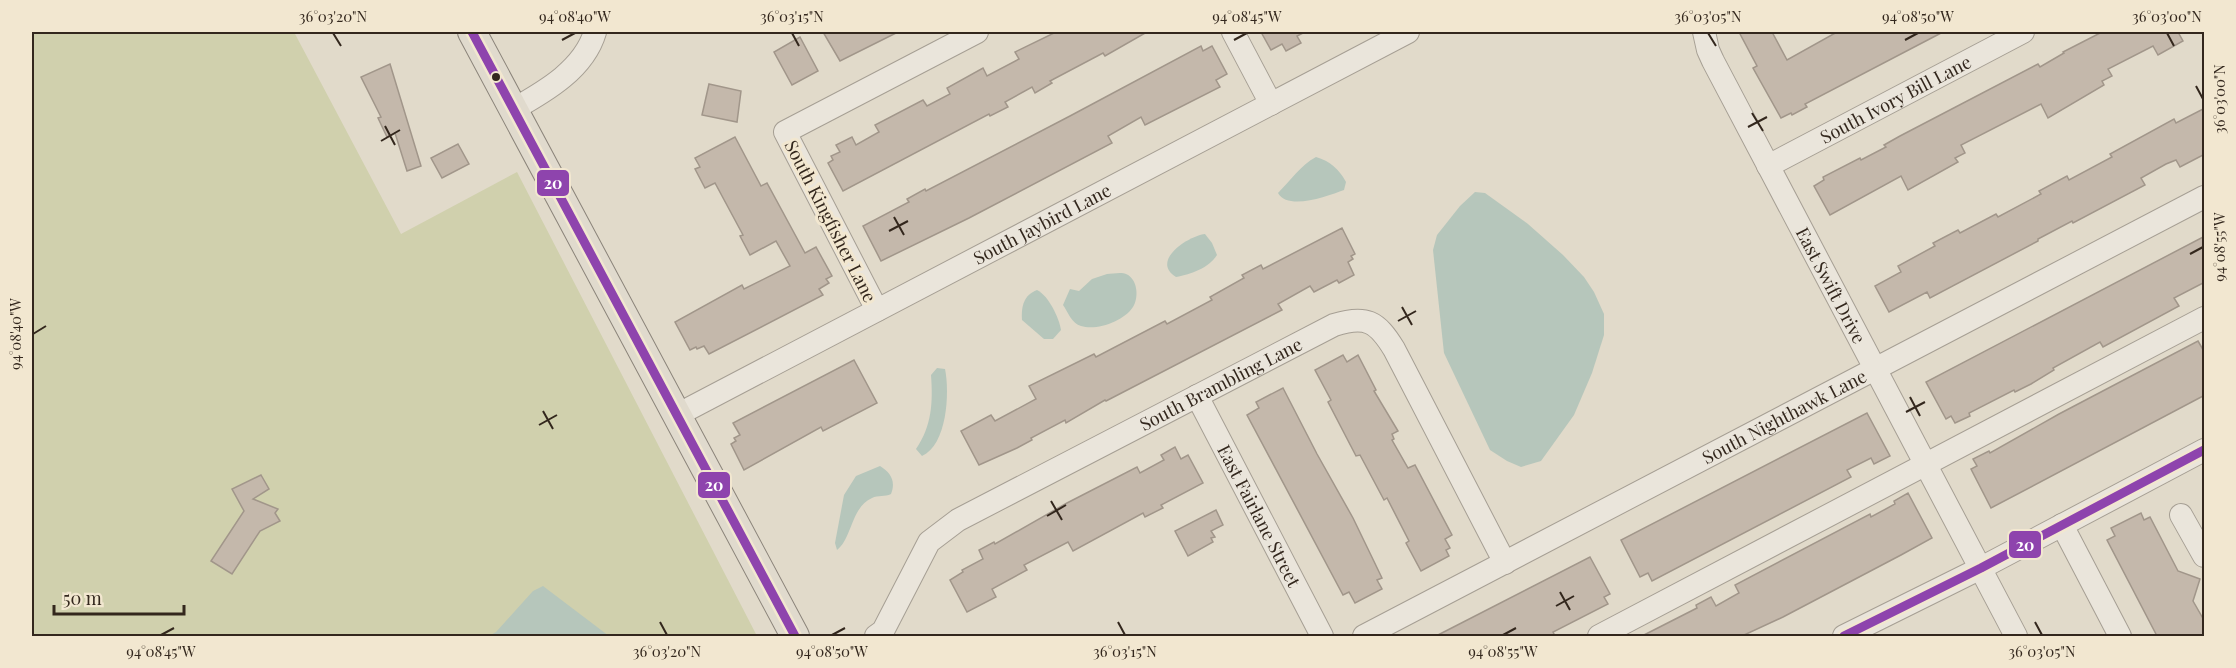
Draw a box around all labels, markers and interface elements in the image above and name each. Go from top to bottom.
text: 36°03'20"N [299,6,368,26]
text: 94°08'40"W [539,6,611,26]
text: 36°03'15"N [760,6,824,26]
text: 94°08'45"W [1212,6,1282,26]
text: 36°03'05"N [1674,6,1742,26]
text: 94°08'50"W [1882,6,1954,26]
text: 36°03'00"N [2132,6,2202,26]
street label: South Ivory Bill Lane [1816,49,1975,149]
text: 36°03'00"N [2209,64,2229,134]
unlabelled marker [490,71,502,83]
street label: South Kingfisher Lane [780,136,882,306]
line badge: 20 [536,169,570,197]
text: 20 [544,172,562,193]
street label: South Jaybird Lane [969,178,1115,270]
text: 94°08'55"W [2209,212,2229,282]
street label: East Swift Drive [1791,223,1872,347]
text: 94°08'40"W [5,298,25,370]
street label: South Brambling Lane [1135,332,1306,436]
street label: South Nighthawk Lane [1698,364,1870,469]
street label: East Fairlane Street [1212,440,1307,592]
line badge: 20 [697,471,731,499]
text: 20 [705,474,723,495]
line badge: 20 [2008,530,2042,559]
text: 20 [2016,534,2034,555]
scale bar [54,578,184,616]
text: 50 m [63,586,102,610]
text: 94°08'45"W [126,641,196,661]
text: 36°03'20"N [633,641,702,661]
text: 94°08'50"W [796,641,868,661]
text: 36°03'15"N [1093,641,1157,661]
text: 94°08'55"W [1468,641,1538,661]
text: 36°03'05"N [2008,641,2076,661]

